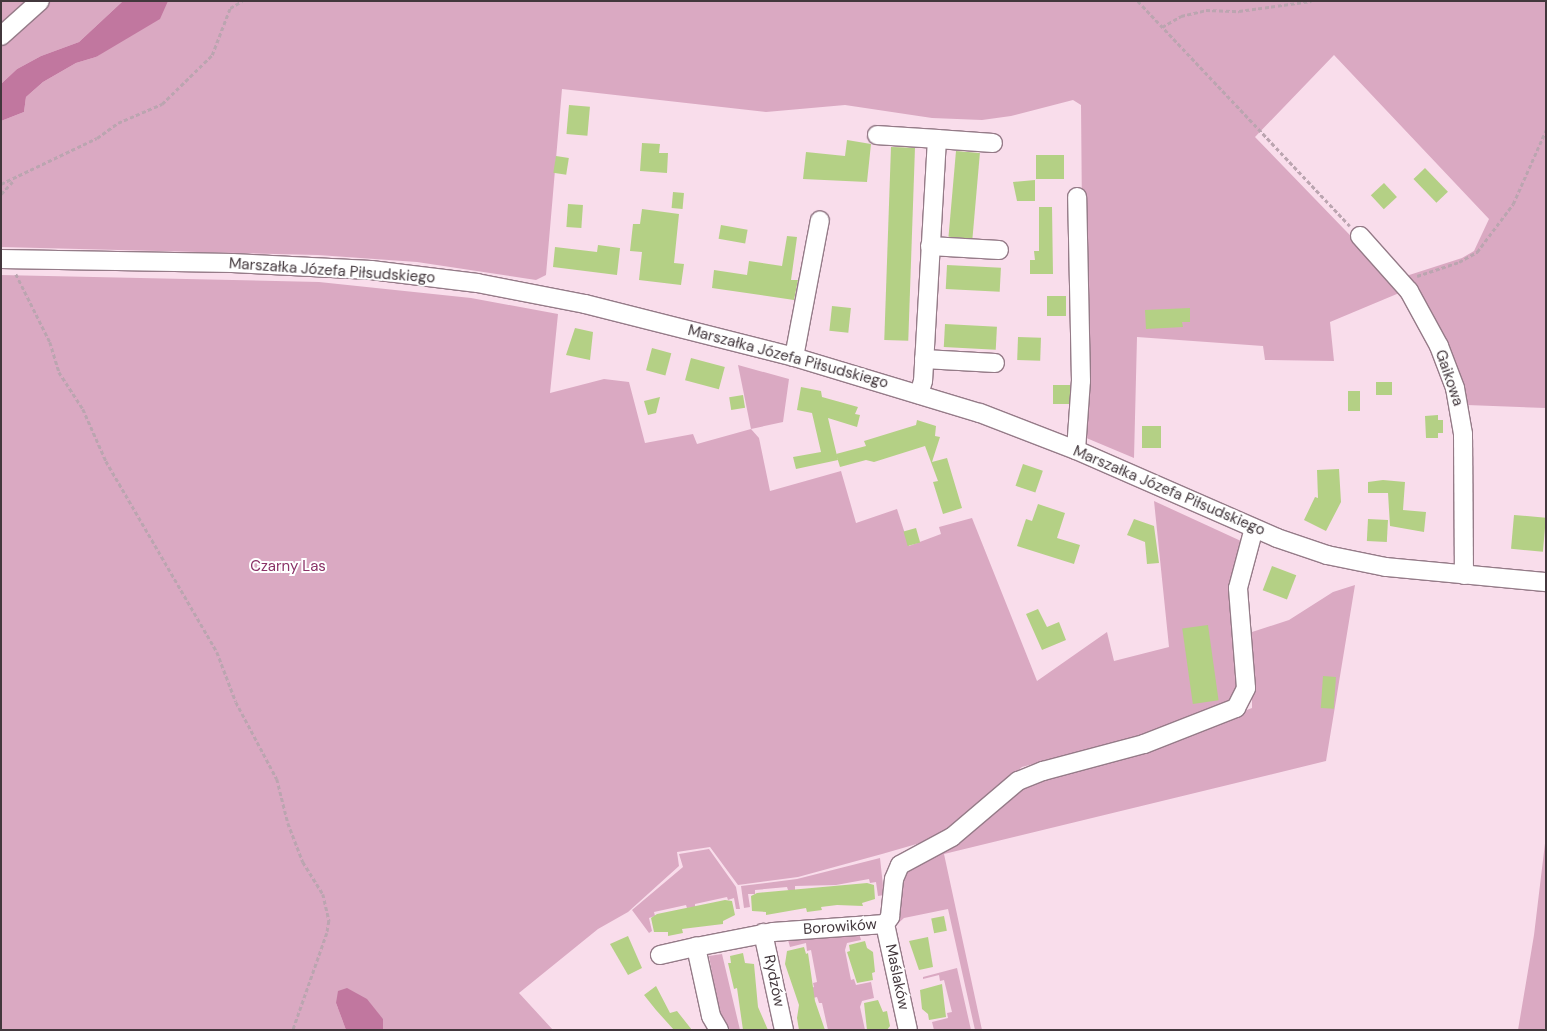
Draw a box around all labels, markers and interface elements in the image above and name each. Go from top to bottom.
street label: Marszałka Józefa Piłsudskiego [228,255,436,287]
street label: Marszałka Józefa Piłsudskiego [686,322,890,392]
street label: Gaikowa [1431,348,1467,408]
street label: Marszałka Józefa Piłsudskiego [1070,442,1268,540]
park label: Czarny Las [250,558,326,576]
street label: Borowików [802,915,878,939]
street label: Maślaków [881,942,913,1012]
street label: Rydzów [760,953,788,1009]

